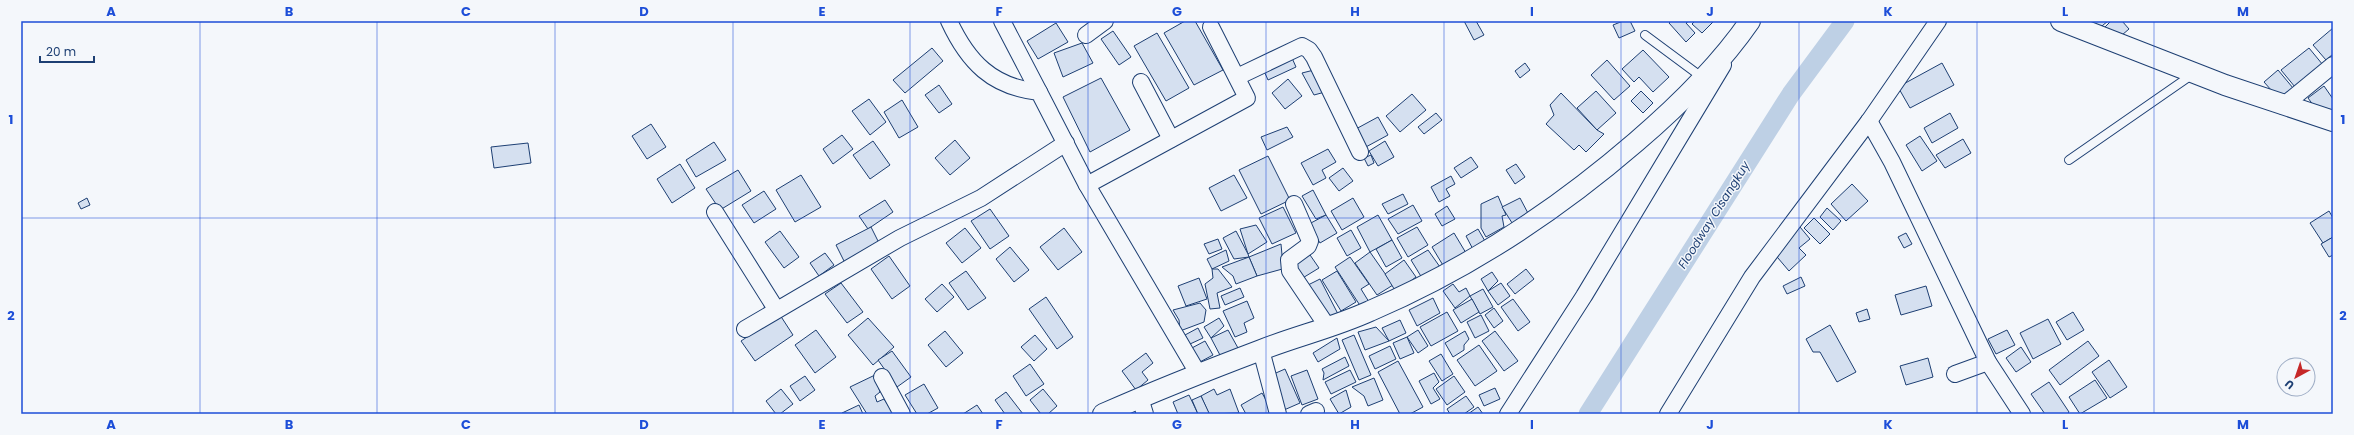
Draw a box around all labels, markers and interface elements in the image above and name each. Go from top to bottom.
text: A [106,2,116,21]
text: B [285,2,294,21]
text: C [461,2,471,21]
text: D [639,2,649,21]
text: E [818,2,826,21]
text: F [995,2,1003,21]
text: G [1172,2,1182,21]
text: H [1350,2,1360,21]
text: I [1530,2,1534,21]
text: J [1706,2,1714,21]
text: K [1883,2,1893,21]
text: L [2062,2,2068,21]
text: M [2237,2,2249,21]
scale bar [40,38,94,64]
text: 20 m [46,43,76,60]
text: 1 [9,110,13,129]
text: 1 [2341,110,2345,129]
water label: Floodway Cisangkuy [1674,157,1754,272]
text: 2 [7,306,15,325]
text: 2 [2339,306,2347,325]
north arrow [2276,357,2316,397]
text: U [2281,376,2298,393]
text: A [106,415,116,434]
text: B [285,415,294,434]
text: C [461,415,471,434]
text: D [639,415,649,434]
text: E [818,415,826,434]
text: F [995,415,1003,434]
text: G [1172,415,1182,434]
text: H [1350,415,1360,434]
text: I [1530,415,1534,434]
text: J [1706,415,1714,434]
text: K [1883,415,1893,434]
text: L [2062,415,2068,434]
text: M [2237,415,2249,434]

